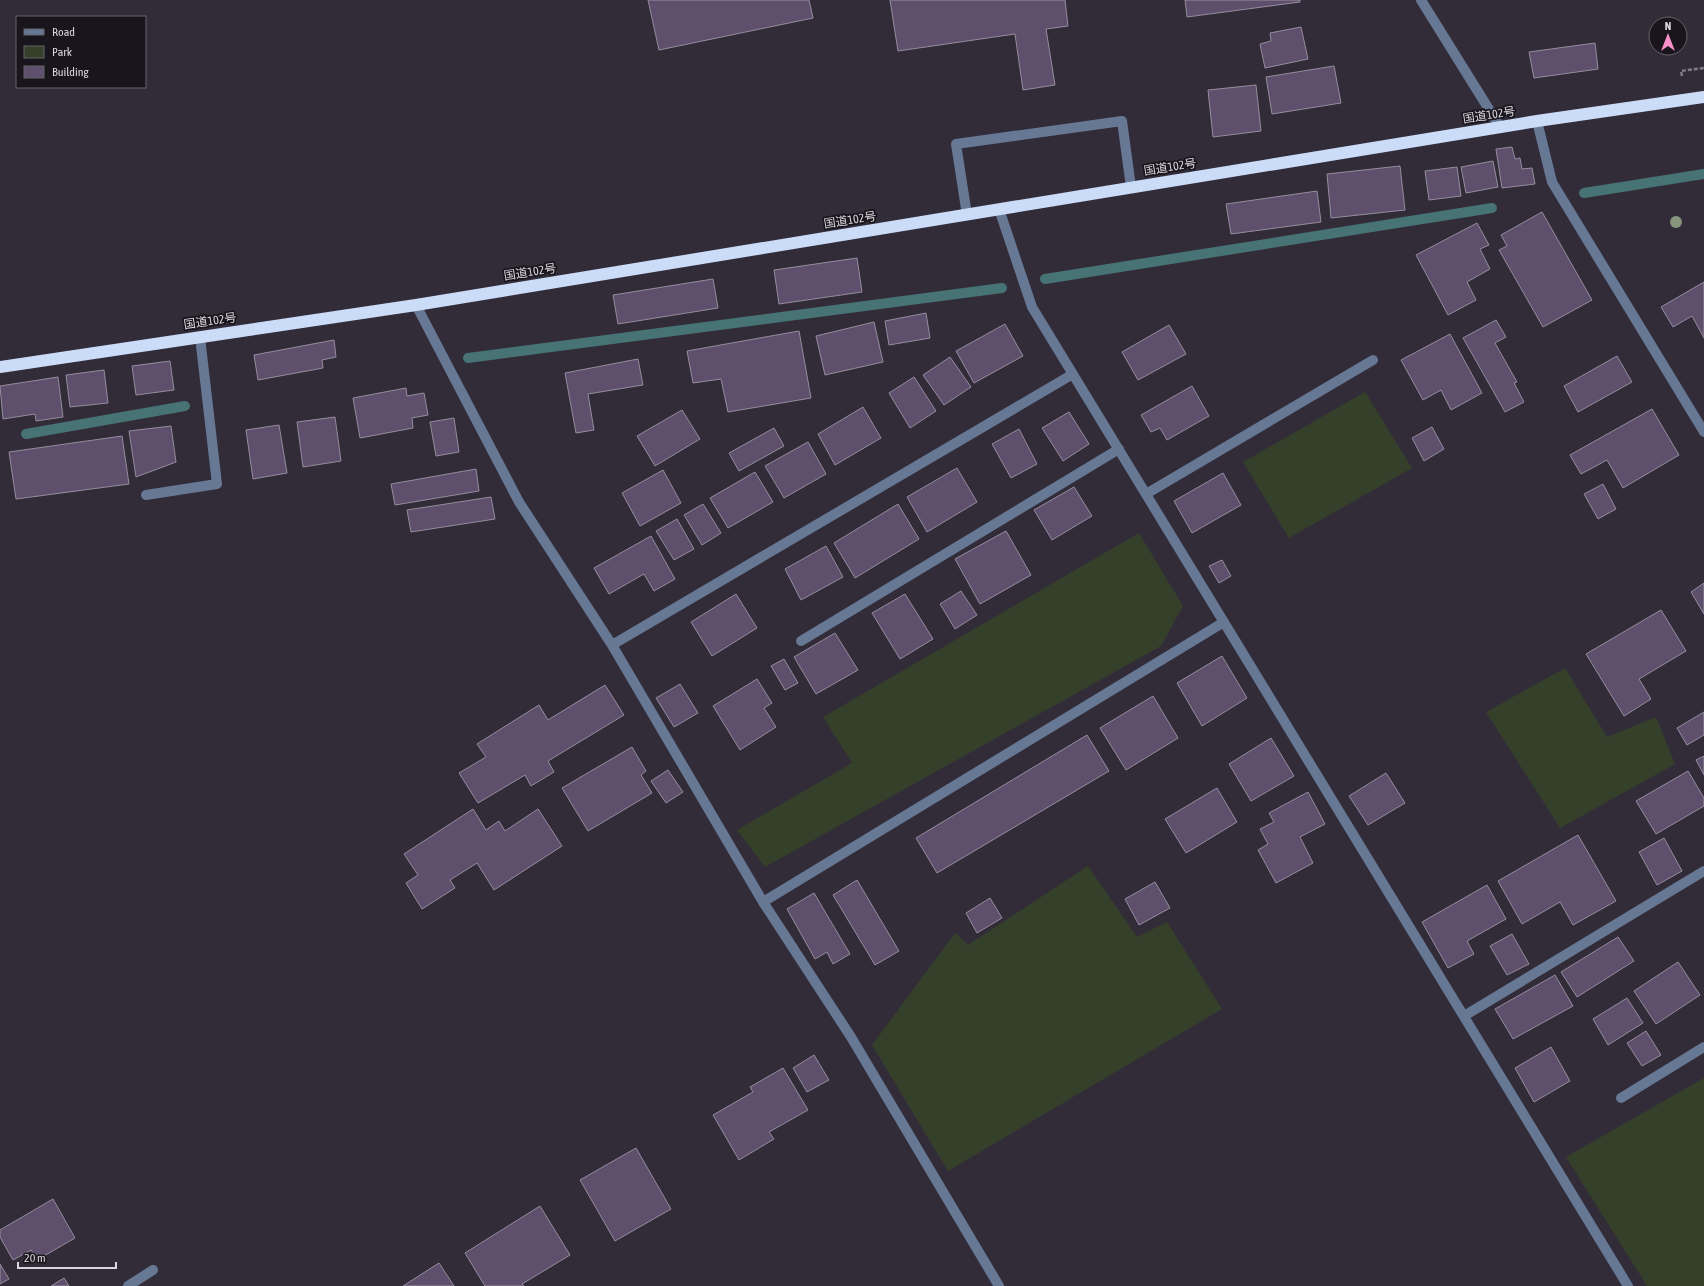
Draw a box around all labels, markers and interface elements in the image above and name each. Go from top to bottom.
legend [16,16,146,88]
north arrow [1648,16,1688,56]
text: N [1665,20,1671,32]
text: Road [52,25,75,39]
text: Park [52,45,73,59]
text: Building [52,65,90,79]
street label: 国道102号 [1462,104,1516,126]
street label: 国道102号 [1143,156,1197,178]
street label: 国道102号 [823,209,877,231]
street label: 国道102号 [503,261,557,283]
street label: 国道102号 [183,310,237,332]
scale bar [18,1244,116,1270]
text: 20 m [24,1251,46,1265]

